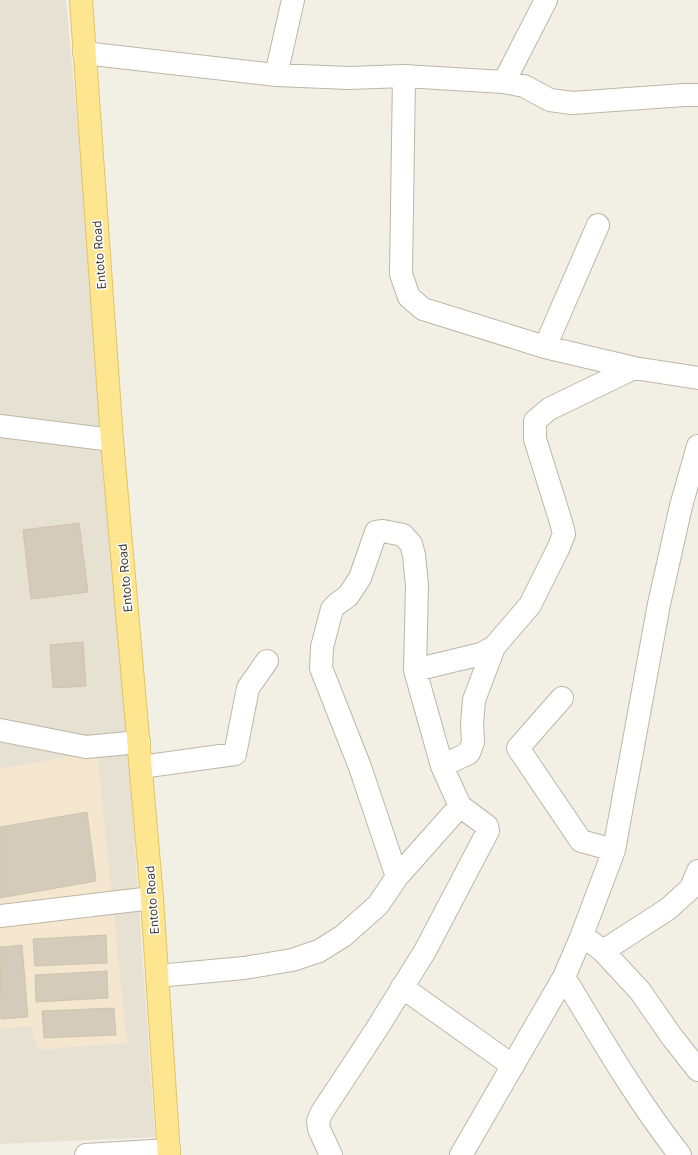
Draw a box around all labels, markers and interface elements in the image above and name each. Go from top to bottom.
street label: Entoto Road [89,220,109,290]
street label: Entoto Road [115,543,135,613]
street label: Entoto Road [142,865,162,935]

